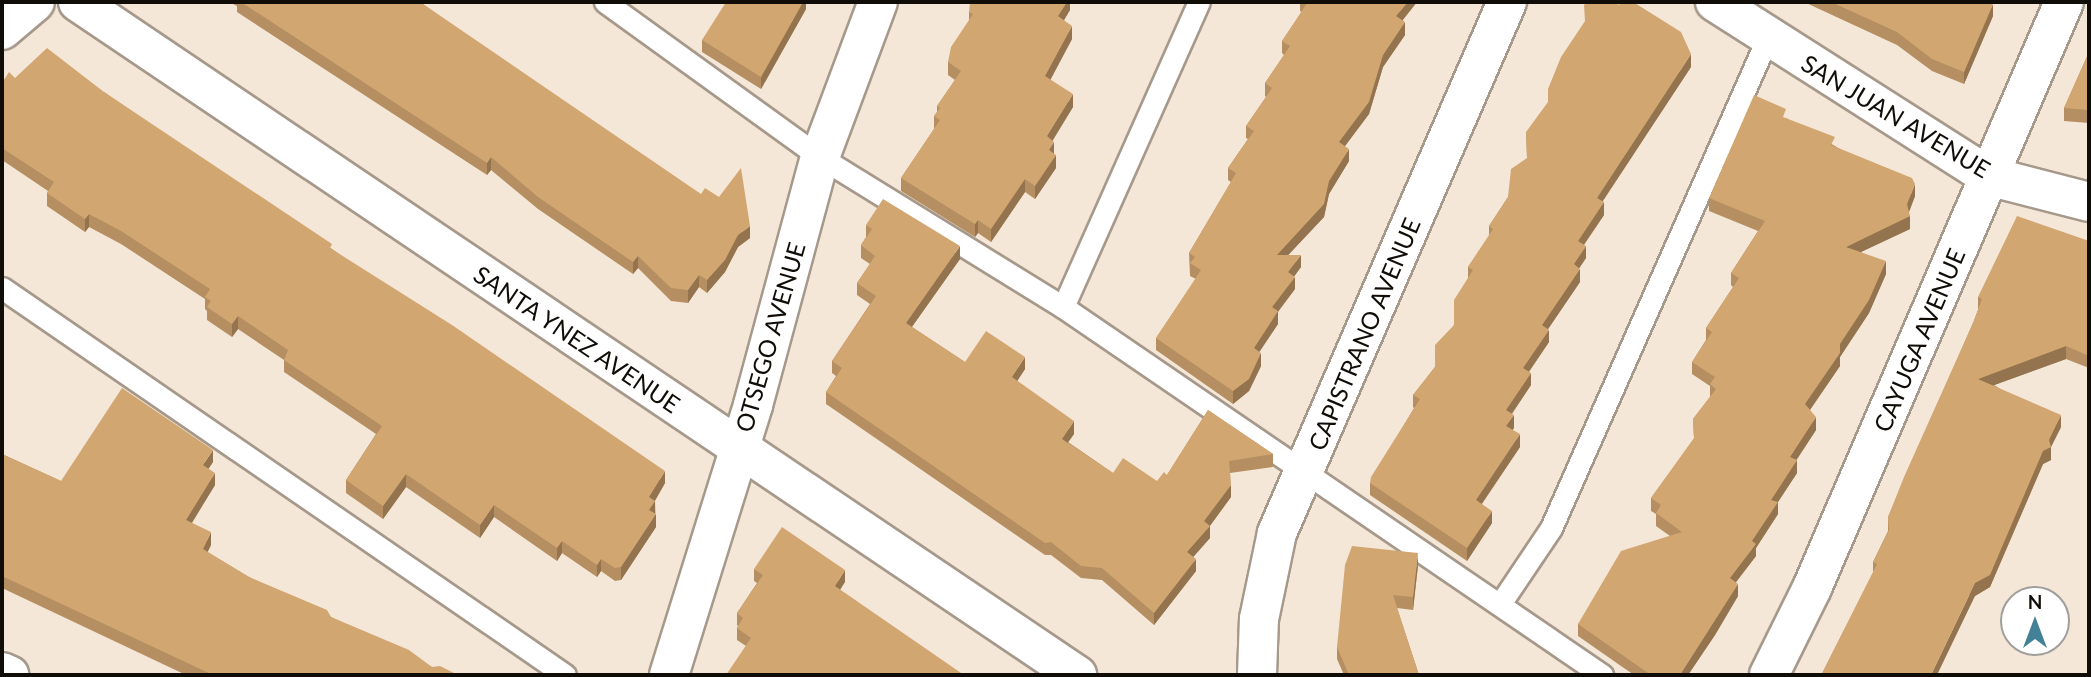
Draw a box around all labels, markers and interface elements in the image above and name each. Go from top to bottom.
street label: SAN JUAN AVENUE [1796,48,1996,184]
street label: CAPISTRANO AVENUE [1302,213,1426,455]
street label: OTSEGO AVENUE [729,238,811,436]
street label: CAYUGA AVENUE [1867,243,1971,437]
street label: SANTA YNEZ AVENUE [467,259,687,419]
north arrow [2000,586,2070,656]
text: N [2028,590,2042,613]

